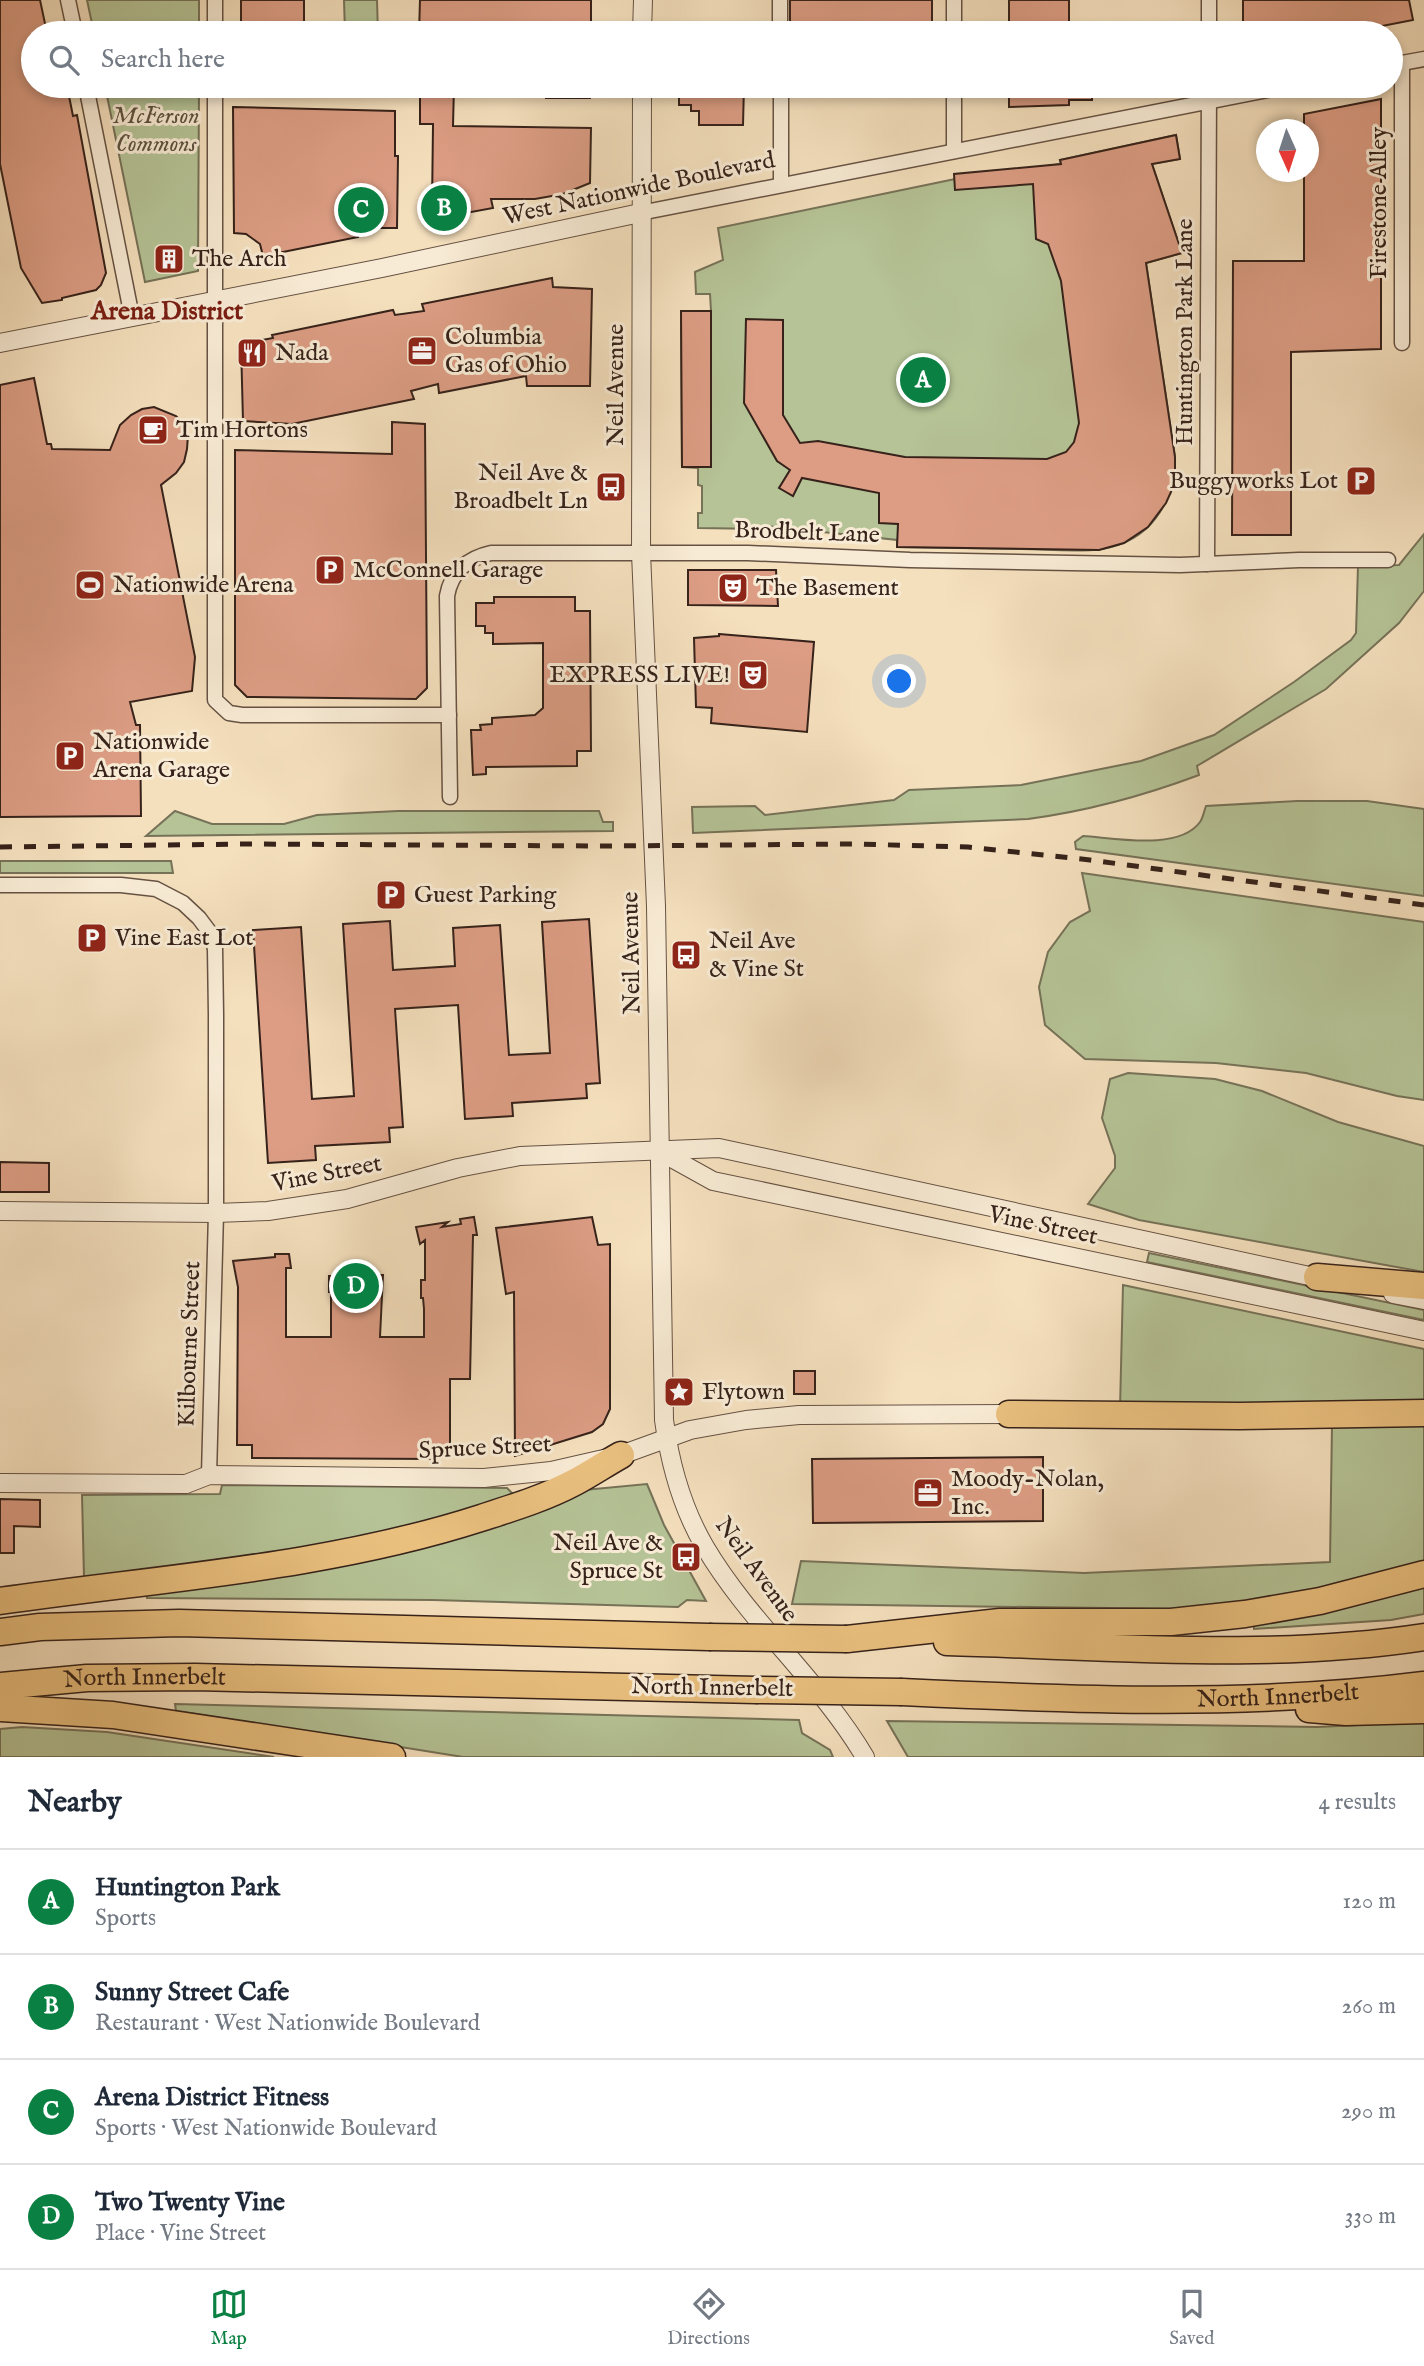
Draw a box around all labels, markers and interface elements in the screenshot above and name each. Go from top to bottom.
search box [21,21,1403,98]
icon: search [45,41,83,79]
text: Search here [101,43,225,76]
park label: McFerson Commons [113,101,199,160]
north arrow [1256,119,1319,182]
street label: Firestone Alley [1364,127,1395,279]
street label: West Nationwide Boulevard [500,145,778,233]
pin: B [421,182,467,234]
pin: C [338,184,384,236]
street label: Huntington Park Lane [1170,218,1201,446]
building icon: The Arch [152,242,186,276]
place label: The Arch [192,244,287,275]
district label: Arena District [90,295,243,328]
place label: Columbia Gas of Ohio [445,322,567,381]
street label: Neil Avenue [601,324,632,446]
office icon: Columbia Gas of Ohio [405,334,439,368]
restaurant icon: Nada [235,336,269,370]
place label: Nada [275,338,329,369]
pin: A [900,354,946,406]
cafe icon: Tim Hortons [136,413,170,447]
place label: Tim Hortons [176,415,308,446]
place label: Neil Ave & Broadbelt Ln [453,458,588,517]
parking icon: Buggyworks Lot [1344,464,1378,498]
place label: Buggyworks Lot [1169,466,1338,497]
bus stop icon: Neil Ave & Broadbelt Ln [594,470,628,504]
street label: Brodbelt Lane [734,515,880,551]
parking icon: McConnell Garage [313,553,347,587]
place label: McConnell Garage [353,555,543,586]
sports icon: Nationwide Arena [73,568,107,602]
place label: Nationwide Arena [113,570,294,601]
theatre icon: The Basement [716,571,750,605]
place label: The Basement [756,573,899,604]
theatre icon: EXPRESS LIVE! [736,658,770,692]
place label: EXPRESS LIVE! [549,660,730,691]
your location [882,664,916,698]
place label: Nationwide Arena Garage [92,727,230,786]
parking icon: Nationwide Arena Garage [53,739,87,773]
parking icon: Guest Parking [374,878,408,912]
place label: Guest Parking [414,880,557,911]
street label: Neil Avenue [615,891,649,1015]
parking icon: Vine East Lot [75,921,109,955]
place label: Vine East Lot [114,923,254,954]
place label: Neil Ave & Vine St [709,926,804,985]
bus stop icon: Neil Ave & Vine St [669,938,703,972]
street label: Vine Street [269,1148,384,1200]
street label: Vine Street [985,1199,1100,1253]
pin: D [333,1260,379,1312]
street label: Kilbourne Street [172,1261,208,1427]
place icon: Flytown [662,1375,696,1409]
place label: Flytown [702,1377,785,1408]
street label: Spruce Street [418,1429,552,1467]
place label: Moody-Nolan, Inc. [951,1464,1104,1523]
office icon: Moody-Nolan, Inc. [911,1476,945,1510]
street label: Neil Avenue [707,1511,805,1629]
place label: Neil Ave & Spruce St [553,1528,663,1587]
bus stop icon: Neil Ave & Spruce St [669,1540,703,1574]
street label: North Innerbelt [62,1661,226,1696]
street label: North Innerbelt [631,1671,793,1705]
street label: North Innerbelt [1196,1677,1360,1715]
text: Nearby [28,1784,121,1822]
text: 4 results [1318,1788,1396,1817]
text: Huntington Park [95,1871,280,1904]
text: A [43,1887,59,1916]
text: 120 m [1343,1887,1396,1916]
text: Sports [95,1904,156,1933]
text: Sunny Street Cafe [95,1976,289,2009]
text: B [43,1992,59,2021]
text: 260 m [1341,1992,1396,2021]
text: Restaurant · West Nationwide Boulevard [95,2009,480,2038]
text: Arena District Fitness [95,2081,329,2114]
text: C [43,2097,59,2126]
text: 290 m [1341,2097,1396,2126]
text: Sports · West Nationwide Boulevard [95,2114,437,2143]
text: Two Twenty Vine [95,2186,285,2219]
text: D [42,2202,60,2231]
text: 330 m [1345,2202,1396,2231]
text: Place · Vine Street [95,2219,266,2248]
tab: Map [210,2285,248,2351]
tab: Directions [667,2285,750,2351]
tab: Saved [1169,2285,1214,2351]

